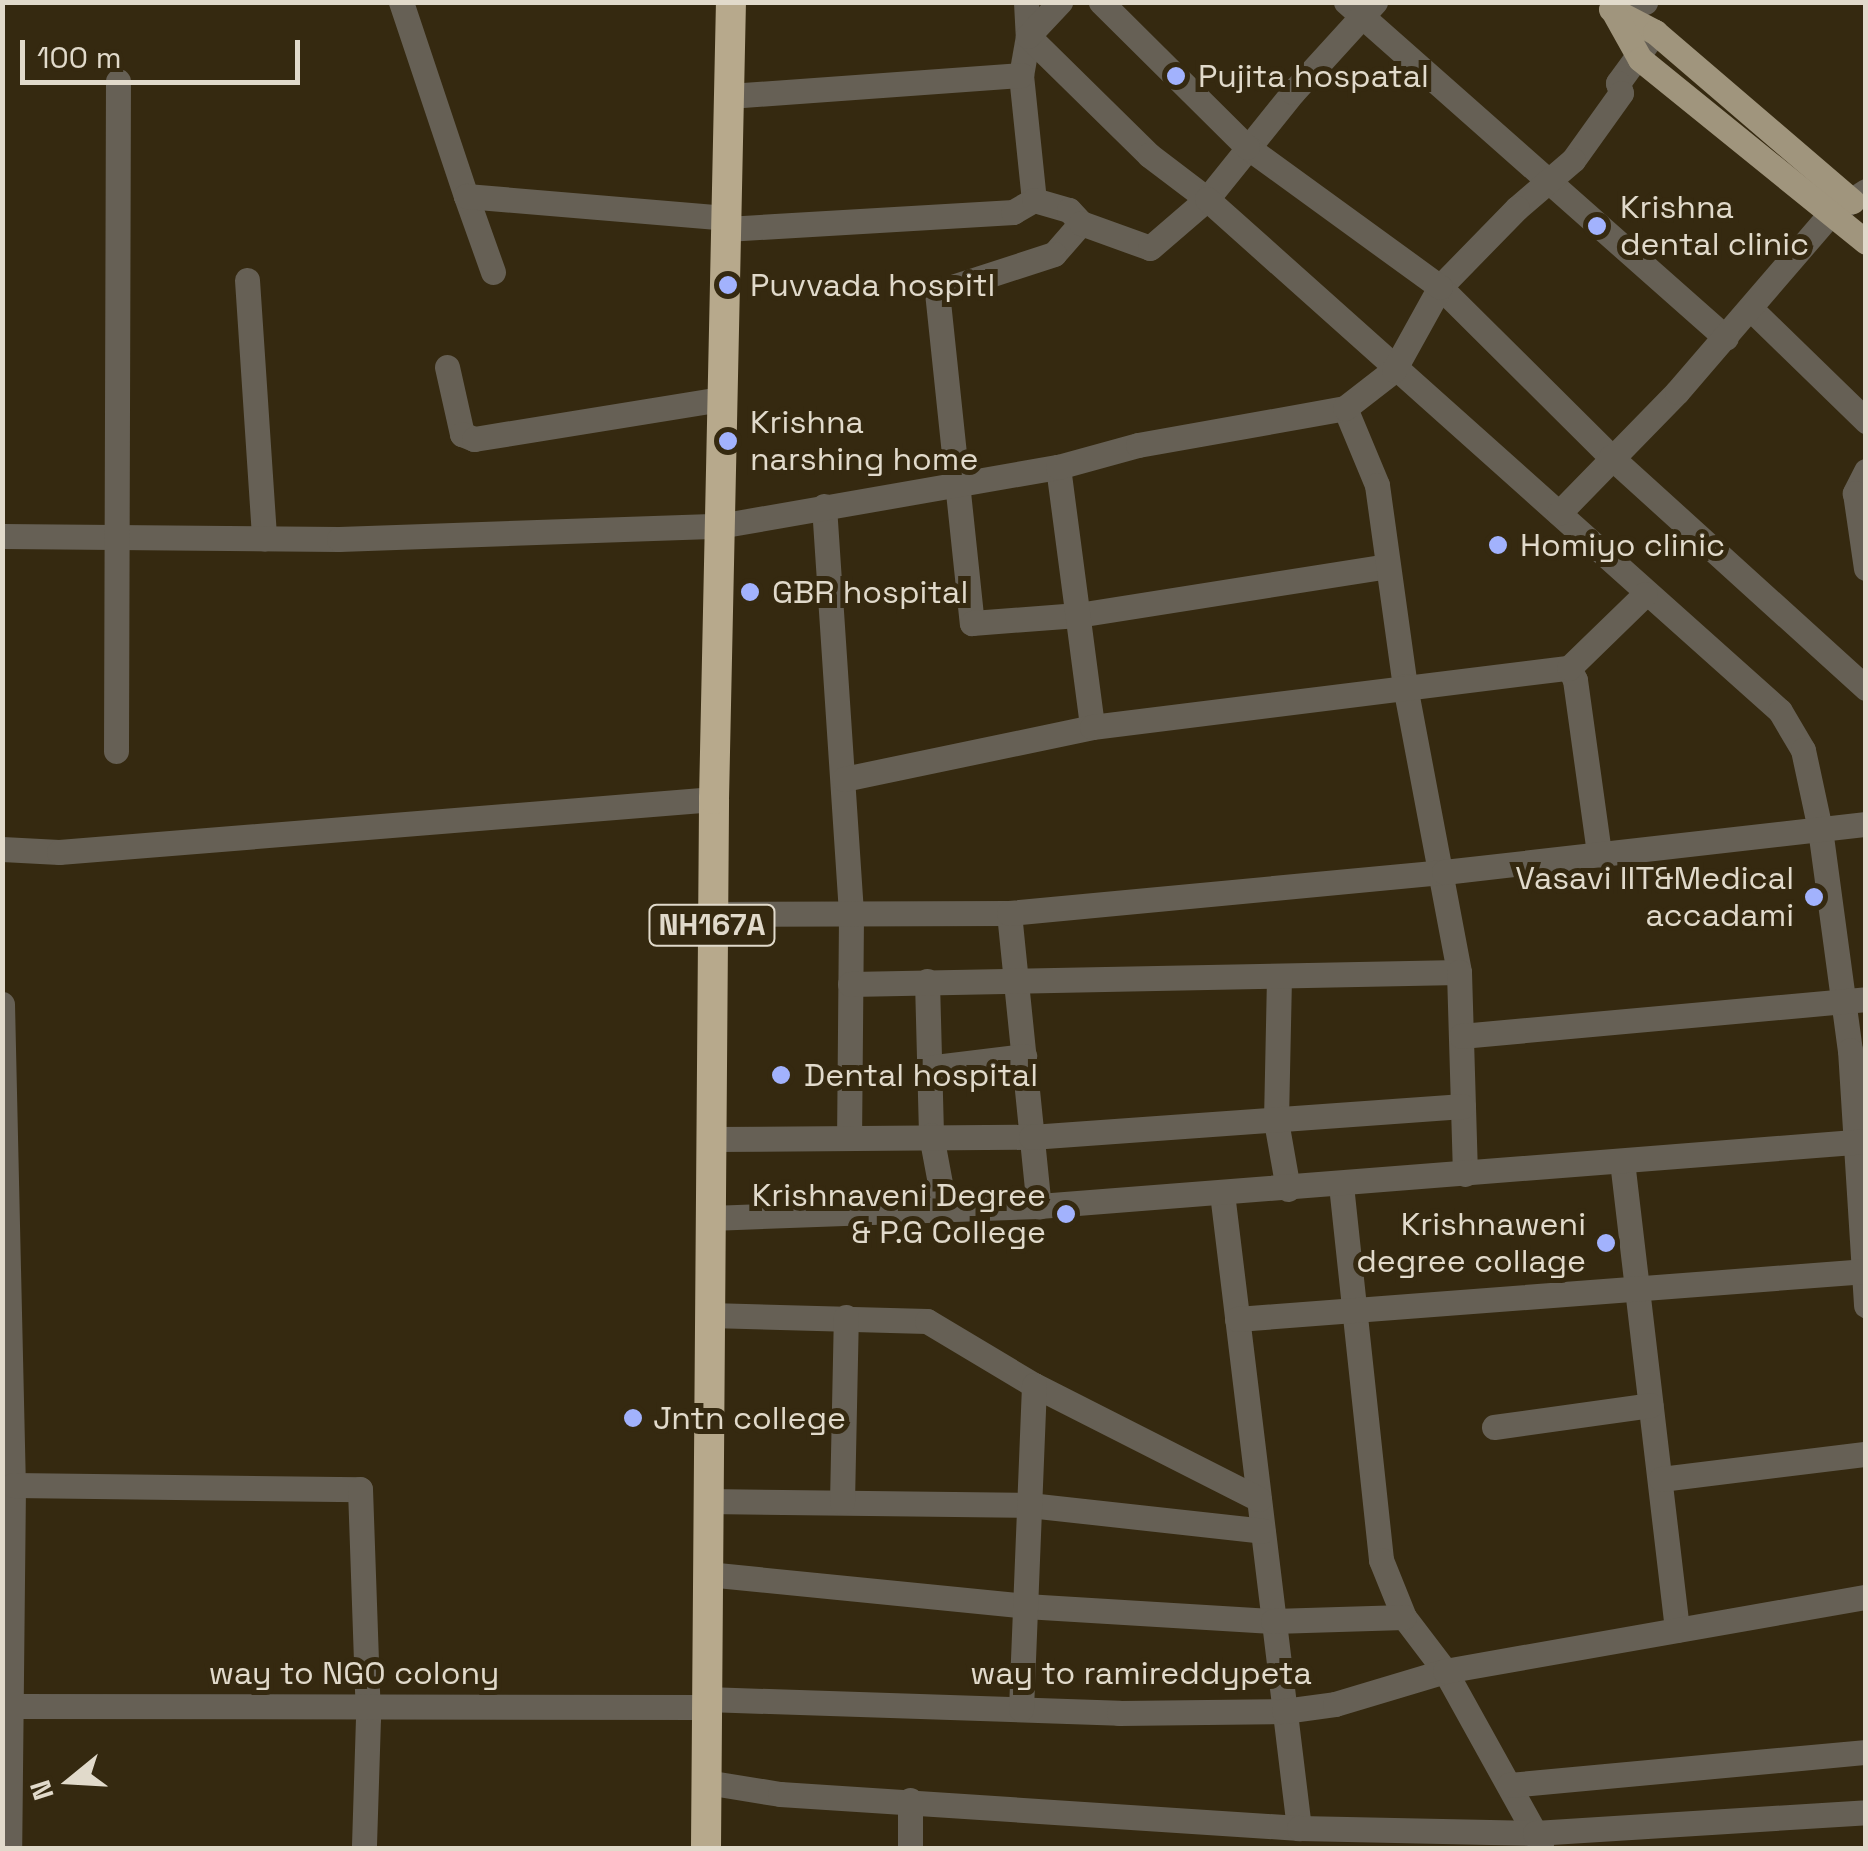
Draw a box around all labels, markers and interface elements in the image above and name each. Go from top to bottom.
scale bar [25,20,305,82]
text: 100 m [37,38,122,77]
place label: Pujita hospatal [1198,57,1429,95]
marker: Pujita hospatal [1163,63,1189,89]
place label: Krishna dental clinic [1620,189,1809,264]
marker: Krishna dental clinic [1584,213,1610,239]
place label: Puvvada hospitl [750,266,995,304]
marker: Puvvada hospitl [715,272,741,298]
place label: Krishna narshing home [750,404,978,479]
marker: Krishna narshing home [715,428,741,454]
place label: Homiyo clinic [1520,526,1725,564]
marker: Homiyo clinic [1485,532,1511,558]
place label: GBR hospital [772,573,968,611]
marker: GBR hospital [737,579,763,605]
place label: Vasavi IIT&Medical accadami [1515,860,1794,935]
marker: Vasavi IIT&Medical accadami [1803,886,1825,908]
road number: NH167A [647,900,777,950]
place label: Dental hospital [804,1056,1038,1094]
marker: Dental hospital [768,1062,794,1088]
place label: Krishnaveni Degree & P.G College [752,1177,1046,1252]
marker: Krishnaveni Degree & P.G College [1055,1203,1077,1225]
place label: Krishnaweni degree collage [1356,1206,1586,1281]
marker: Krishnaweni degree collage [1595,1232,1617,1254]
place label: Jntn college [653,1399,846,1437]
marker: Jntn college [622,1407,644,1429]
street label: way to NGO colony [209,1654,499,1692]
street label: way to ramireddypeta [970,1654,1312,1692]
north arrow [20,1731,120,1831]
text: N [21,1776,61,1805]

